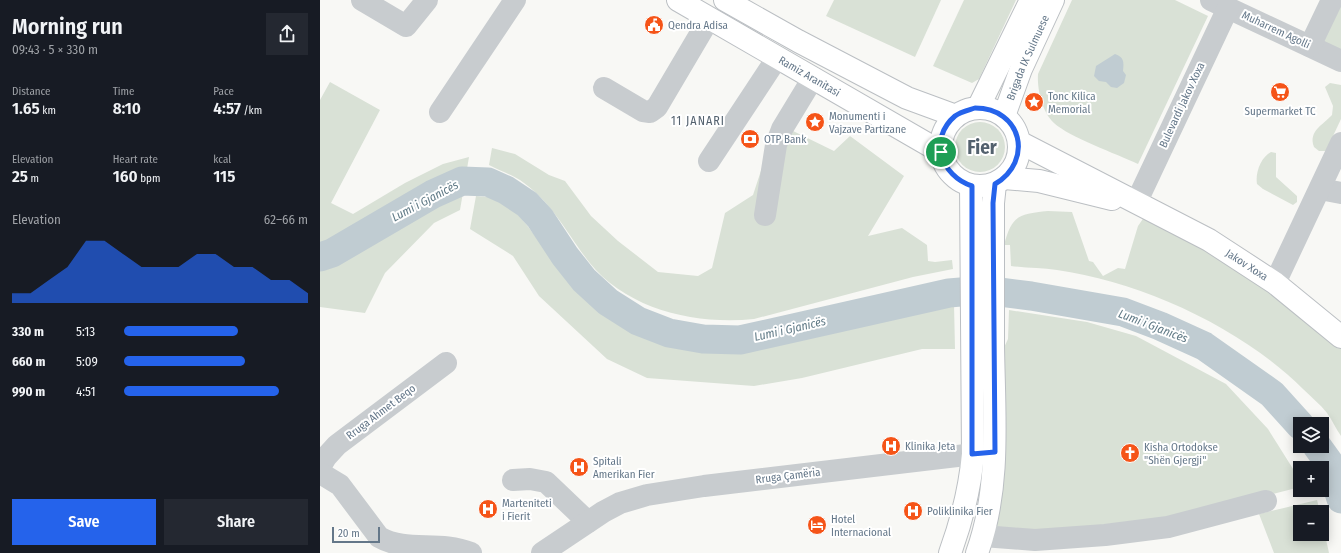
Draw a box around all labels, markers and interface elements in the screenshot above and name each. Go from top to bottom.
street label: Muharrem Agolli [1240,9,1312,52]
text: Morning run [12,13,123,40]
button: share [266,13,308,55]
street label: Brigada IX Sulmuese [1004,13,1052,102]
public building icon: Qendra Adisa [643,14,665,36]
place label: Qendra Adisa [668,19,728,32]
text: 09:43 · 5 × 330 m [12,42,98,57]
street label: Ramiz Aranitasi [776,53,843,99]
street label: Bulevardi Jakov Xoxa [1157,60,1207,150]
supermarket icon: Supermarket TC [1269,81,1291,103]
text: Distance [12,85,51,98]
text: Time [113,85,134,98]
text: Pace [213,85,234,98]
place label: Tonc Kilica Memorial [1048,90,1096,116]
place icon: Tonc Kilica Memorial [1023,91,1045,113]
text: 1.65 [12,98,40,119]
text: 8:10 [113,98,141,119]
text: 4:57 [213,98,241,119]
text: km [40,104,56,117]
text: /km [241,104,262,117]
place label: Supermarket TC [1245,105,1316,118]
place label: Monumenti i Vajzave Partizane [829,110,906,136]
place icon: Monumenti i Vajzave Partizane [804,111,826,133]
district label: 11 JANARI [671,114,725,128]
bank icon: OTP Bank [739,128,761,150]
place label: OTP Bank [764,133,807,146]
pin [924,135,958,169]
district label: Fier [967,136,998,159]
icon: arrive [930,141,952,163]
text: Elevation [12,153,53,166]
text: Heart rate [113,153,158,166]
text: kcal [213,153,231,166]
text: 25 [12,166,28,187]
text: 160 [113,166,138,187]
text: 115 [213,166,235,187]
text: m [28,172,39,185]
text: bpm [138,172,160,185]
water label: Lumi i Gjanicës [389,178,461,224]
text: Elevation [12,212,61,227]
text: 62–66 m [264,212,308,227]
street label: Jakov Xoxa [1223,246,1270,283]
water label: Lumi i Gjanicës [1116,306,1190,346]
water label: Lumi i Gjanicës [753,314,827,344]
text: 330 m [12,324,44,339]
text: 5:13 [76,324,95,339]
text: 660 m [12,354,45,369]
text: 5:09 [76,354,98,369]
street label: Rruga Ahmet Beqo [344,382,418,442]
text: 990 m [12,384,45,399]
text: 4:51 [76,384,96,399]
map controls [1293,417,1329,541]
button: layers [1293,417,1329,453]
hospital icon: Klinika Jeta [880,435,902,457]
place label: Klinika Jeta [905,440,955,453]
place label: Kisha Ortodokse "Shën Gjergji" [1144,441,1218,467]
church icon: Kisha Ortodokse "Shën Gjergji" [1119,442,1141,464]
place label: Spitali Amerikan Fier [593,455,655,481]
hospital icon: Spitali Amerikan Fier [568,456,590,478]
button: + [1293,461,1329,497]
street label: Rruga Çamëria [755,466,821,486]
place label: Marteniteti i Fierit [502,497,552,523]
hospital icon: Marteniteti i Fierit [477,498,499,520]
button: Save [12,499,156,545]
button: Share [164,499,308,545]
hospital icon: Poliklinika Fier [902,500,924,522]
place label: Poliklinika Fier [927,505,993,518]
button: − [1293,505,1329,541]
place label: Hotel Internacional [831,513,891,539]
hotel icon: Hotel Internacional [806,514,828,536]
scale bar [332,525,380,544]
text: 20 m [338,527,360,540]

